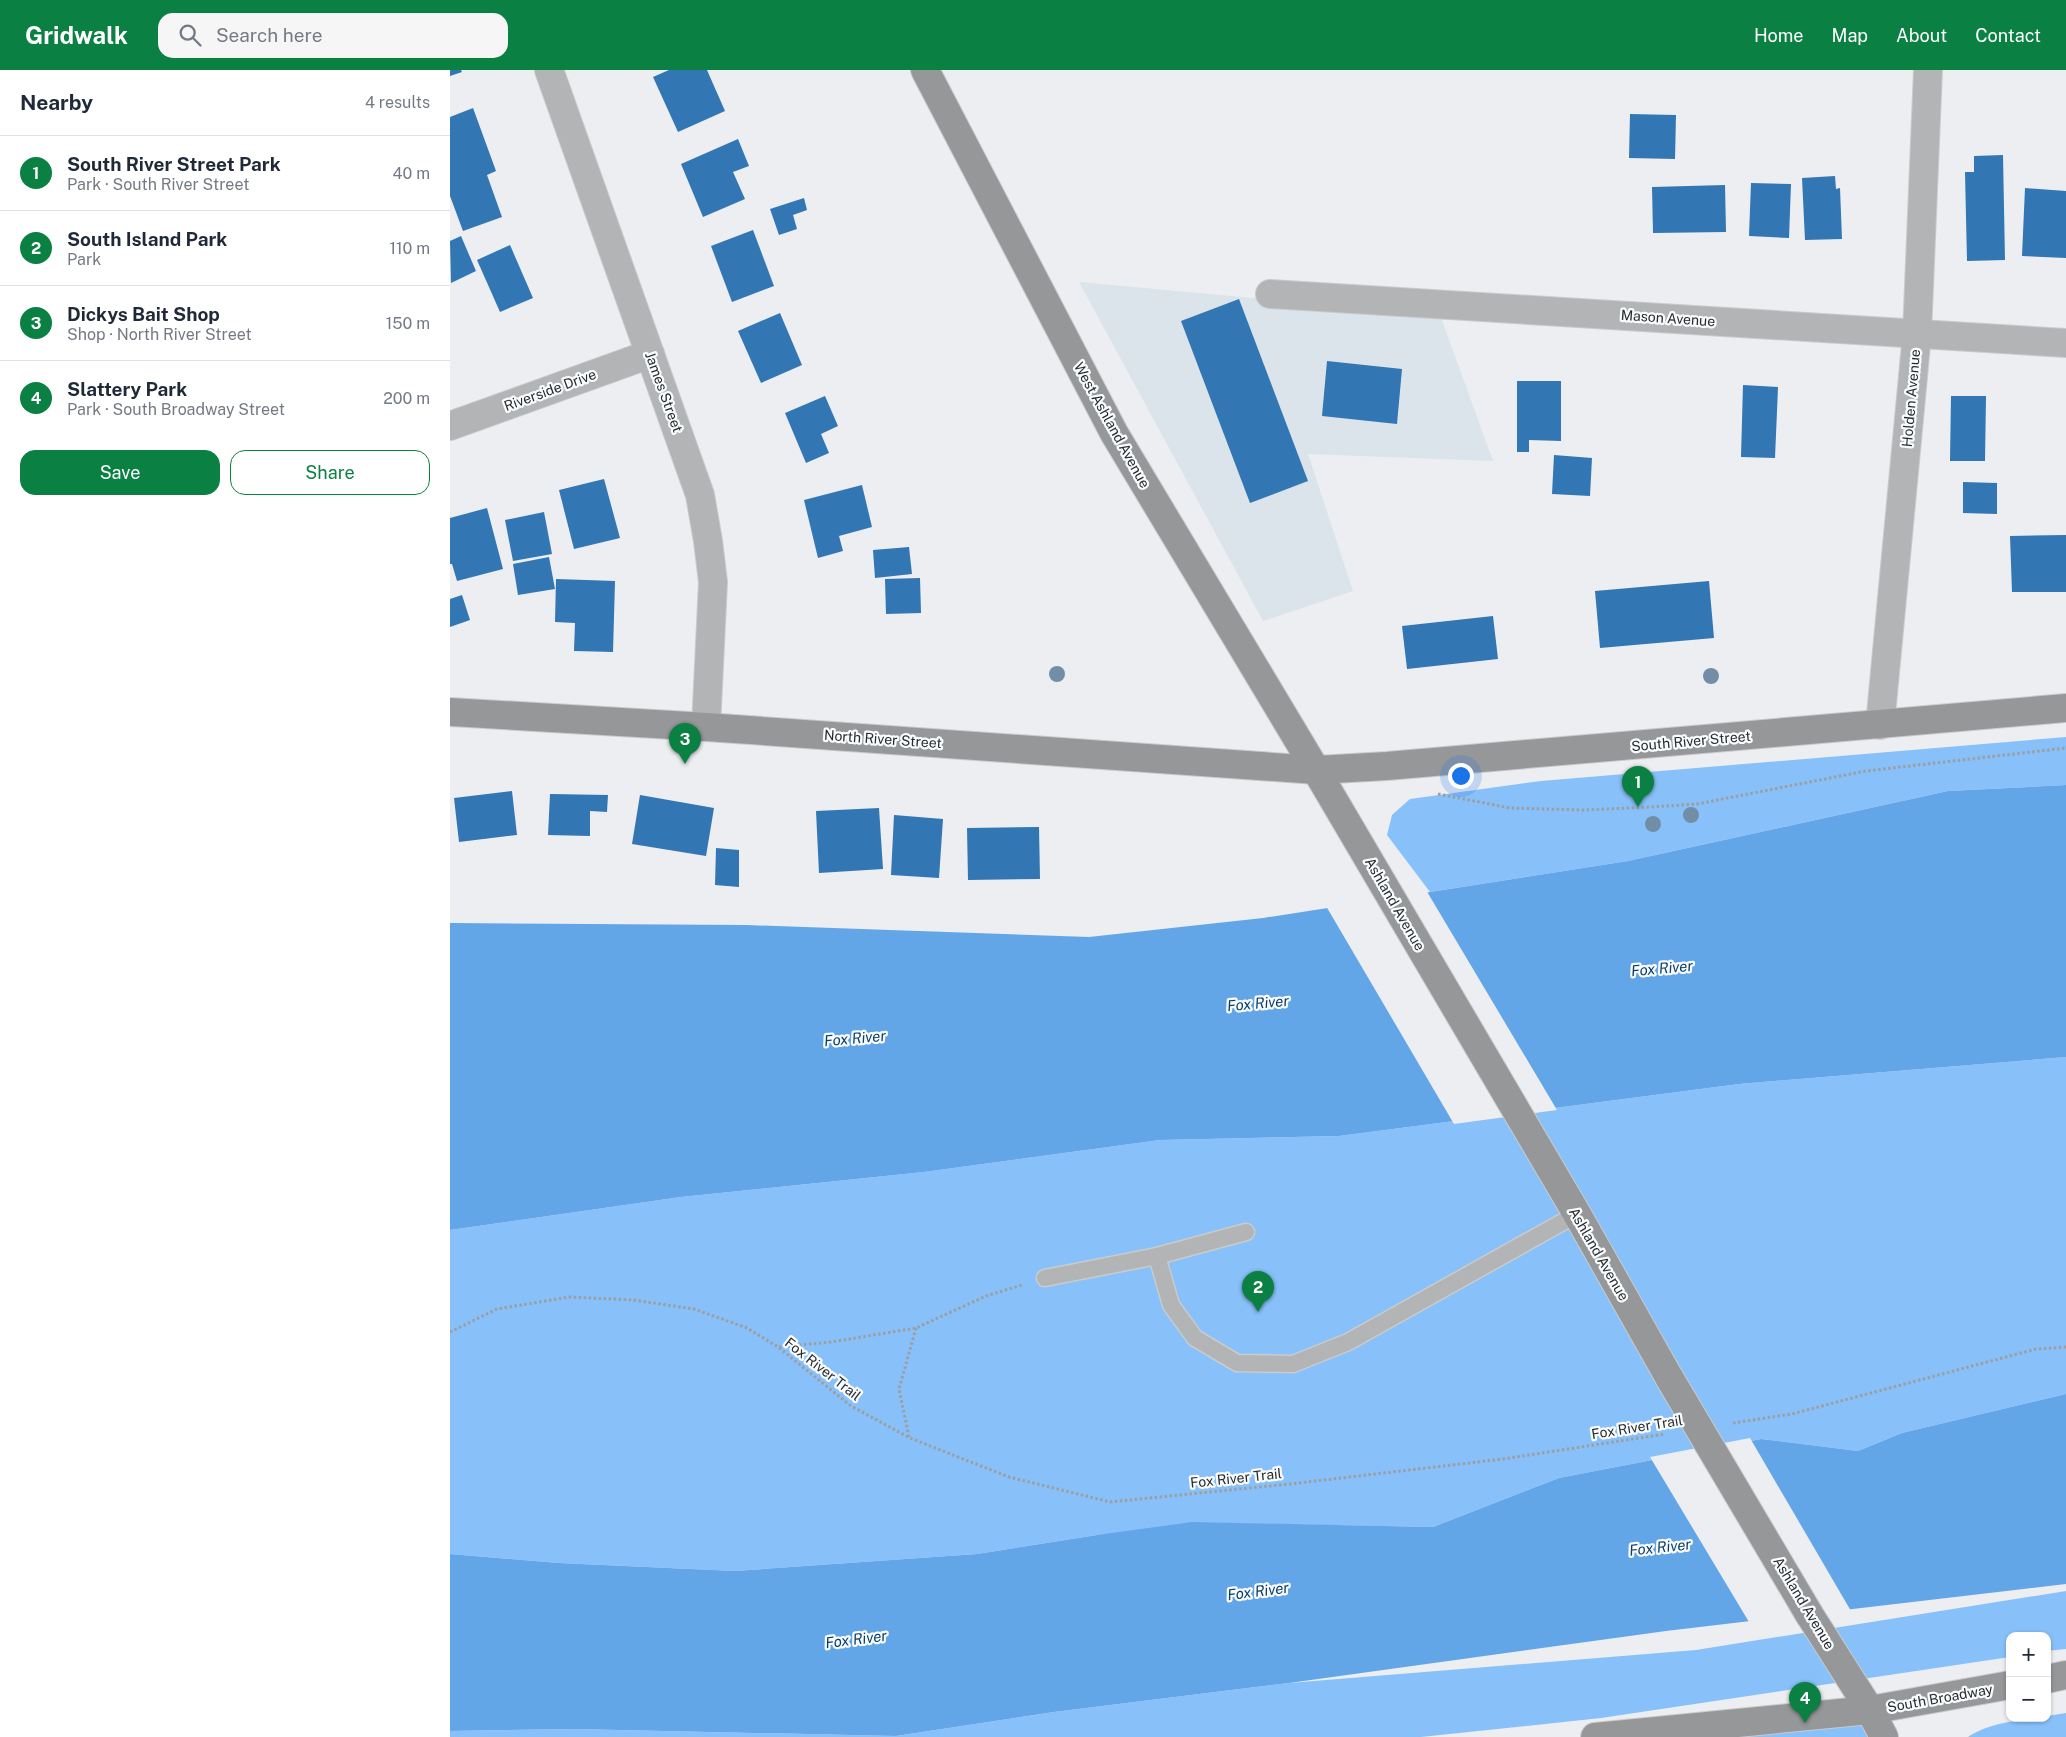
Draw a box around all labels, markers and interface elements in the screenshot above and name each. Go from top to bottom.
search box [158,13,508,58]
text: Gridwalk [25,21,128,49]
icon: search [176,21,204,49]
text: Search here [216,24,323,46]
text: Home [1754,25,1804,46]
text: Map [1832,25,1868,46]
text: About [1896,25,1947,46]
text: Contact [1975,25,2041,46]
text: Nearby [20,90,93,115]
text: 4 results [365,93,430,112]
text: South River Street Park [67,153,281,175]
text: 1 [33,164,39,183]
text: 40 m [392,164,430,183]
text: Park · South River Street [67,175,249,194]
text: South Island Park [67,228,227,250]
text: 2 [31,239,41,258]
text: 110 m [389,239,430,258]
text: Park [67,250,101,269]
text: Dickys Bait Shop [67,303,220,325]
street label: Mason Avenue [1620,307,1716,329]
text: 3 [31,314,41,333]
text: 150 m [386,314,430,333]
text: Shop · North River Street [67,325,252,344]
street label: Holden Avenue [1899,348,1923,448]
street label: James Street [642,350,686,434]
street label: West Ashland Avenue [1071,359,1153,491]
street label: Riverside Drive [502,366,598,414]
text: Slattery Park [67,378,187,400]
text: 4 [31,389,41,408]
text: 200 m [383,389,430,408]
text: Park · South Broadway Street [67,400,285,419]
button: Save [20,450,220,495]
button: Share [230,450,430,495]
pin: 3 [669,723,701,764]
street label: North River Street [824,727,942,751]
street label: South River Street [1631,728,1751,754]
your location [1448,763,1474,789]
pin: 1 [1622,766,1654,807]
street label: Ashland Avenue [1362,855,1428,953]
water label: Fox River [1630,957,1694,979]
water label: Fox River [1226,992,1290,1014]
water label: Fox River [823,1027,887,1049]
street label: Ashland Avenue [1566,1205,1632,1303]
pin: 2 [1242,1271,1274,1312]
street label: Fox River Trail [782,1334,864,1404]
street label: Fox River Trail [1590,1412,1684,1442]
street label: Fox River Trail [1189,1465,1283,1491]
water label: Fox River [1628,1535,1692,1559]
street label: Ashland Avenue [1770,1554,1838,1652]
water label: Fox River [1226,1579,1290,1603]
water label: Fox River [824,1627,888,1651]
map controls [2006,1632,2051,1722]
button: + [2006,1632,2051,1677]
button: − [2006,1677,2051,1722]
street label: South Broadway [1886,1681,1994,1715]
pin: 4 [1789,1682,1821,1723]

